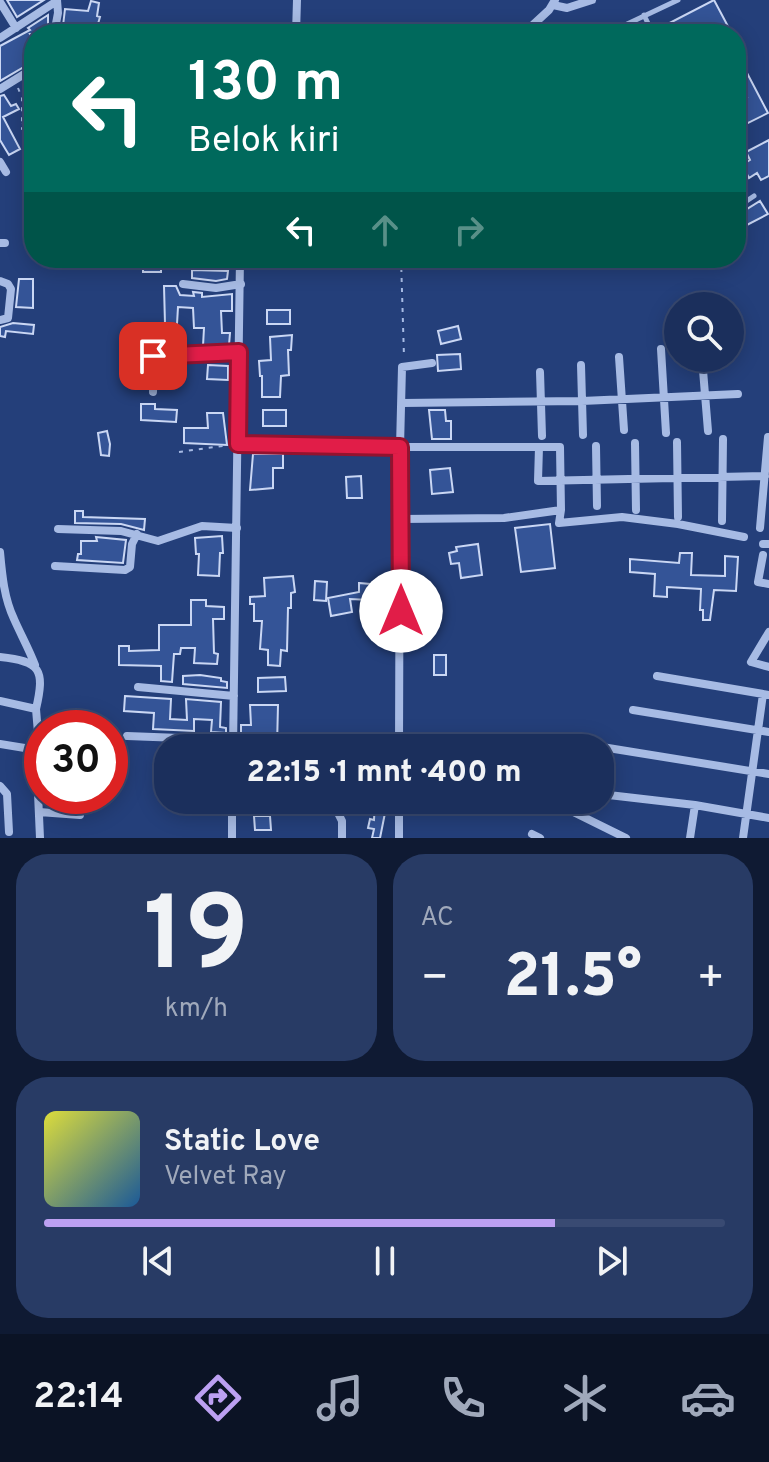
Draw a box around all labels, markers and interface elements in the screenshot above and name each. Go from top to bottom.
text: 130 m [188,50,343,120]
icon: left [56,56,160,160]
text: Belok kiri [188,119,340,165]
icon: left [279,208,323,252]
icon: ahead [363,208,407,252]
icon: right [447,208,491,252]
map controls [664,292,744,372]
button: search [664,292,744,372]
pin [119,322,187,390]
icon: arrive [131,334,175,378]
position arrow [359,569,443,653]
speed limit sign: 30 [24,710,128,814]
text: 22:15 · 1 mnt · 400 m [246,755,522,792]
text: 19 [143,875,249,1007]
text: AC [421,902,454,935]
text: 21.5° [504,942,642,1018]
text: − [421,952,449,1008]
text: + [697,952,725,1008]
text: km/h [165,993,228,1026]
text: Static Love [164,1124,320,1161]
text: Velvet Ray [164,1161,287,1194]
icon: previous [136,1239,180,1283]
icon: pause [363,1239,407,1283]
icon: next [590,1239,634,1283]
icon: directions [190,1370,246,1426]
icon: music [312,1370,368,1426]
icon: phone [435,1370,491,1426]
icon: climate [557,1370,613,1426]
icon: car [680,1370,736,1426]
text: 22:14 [33,1375,124,1421]

